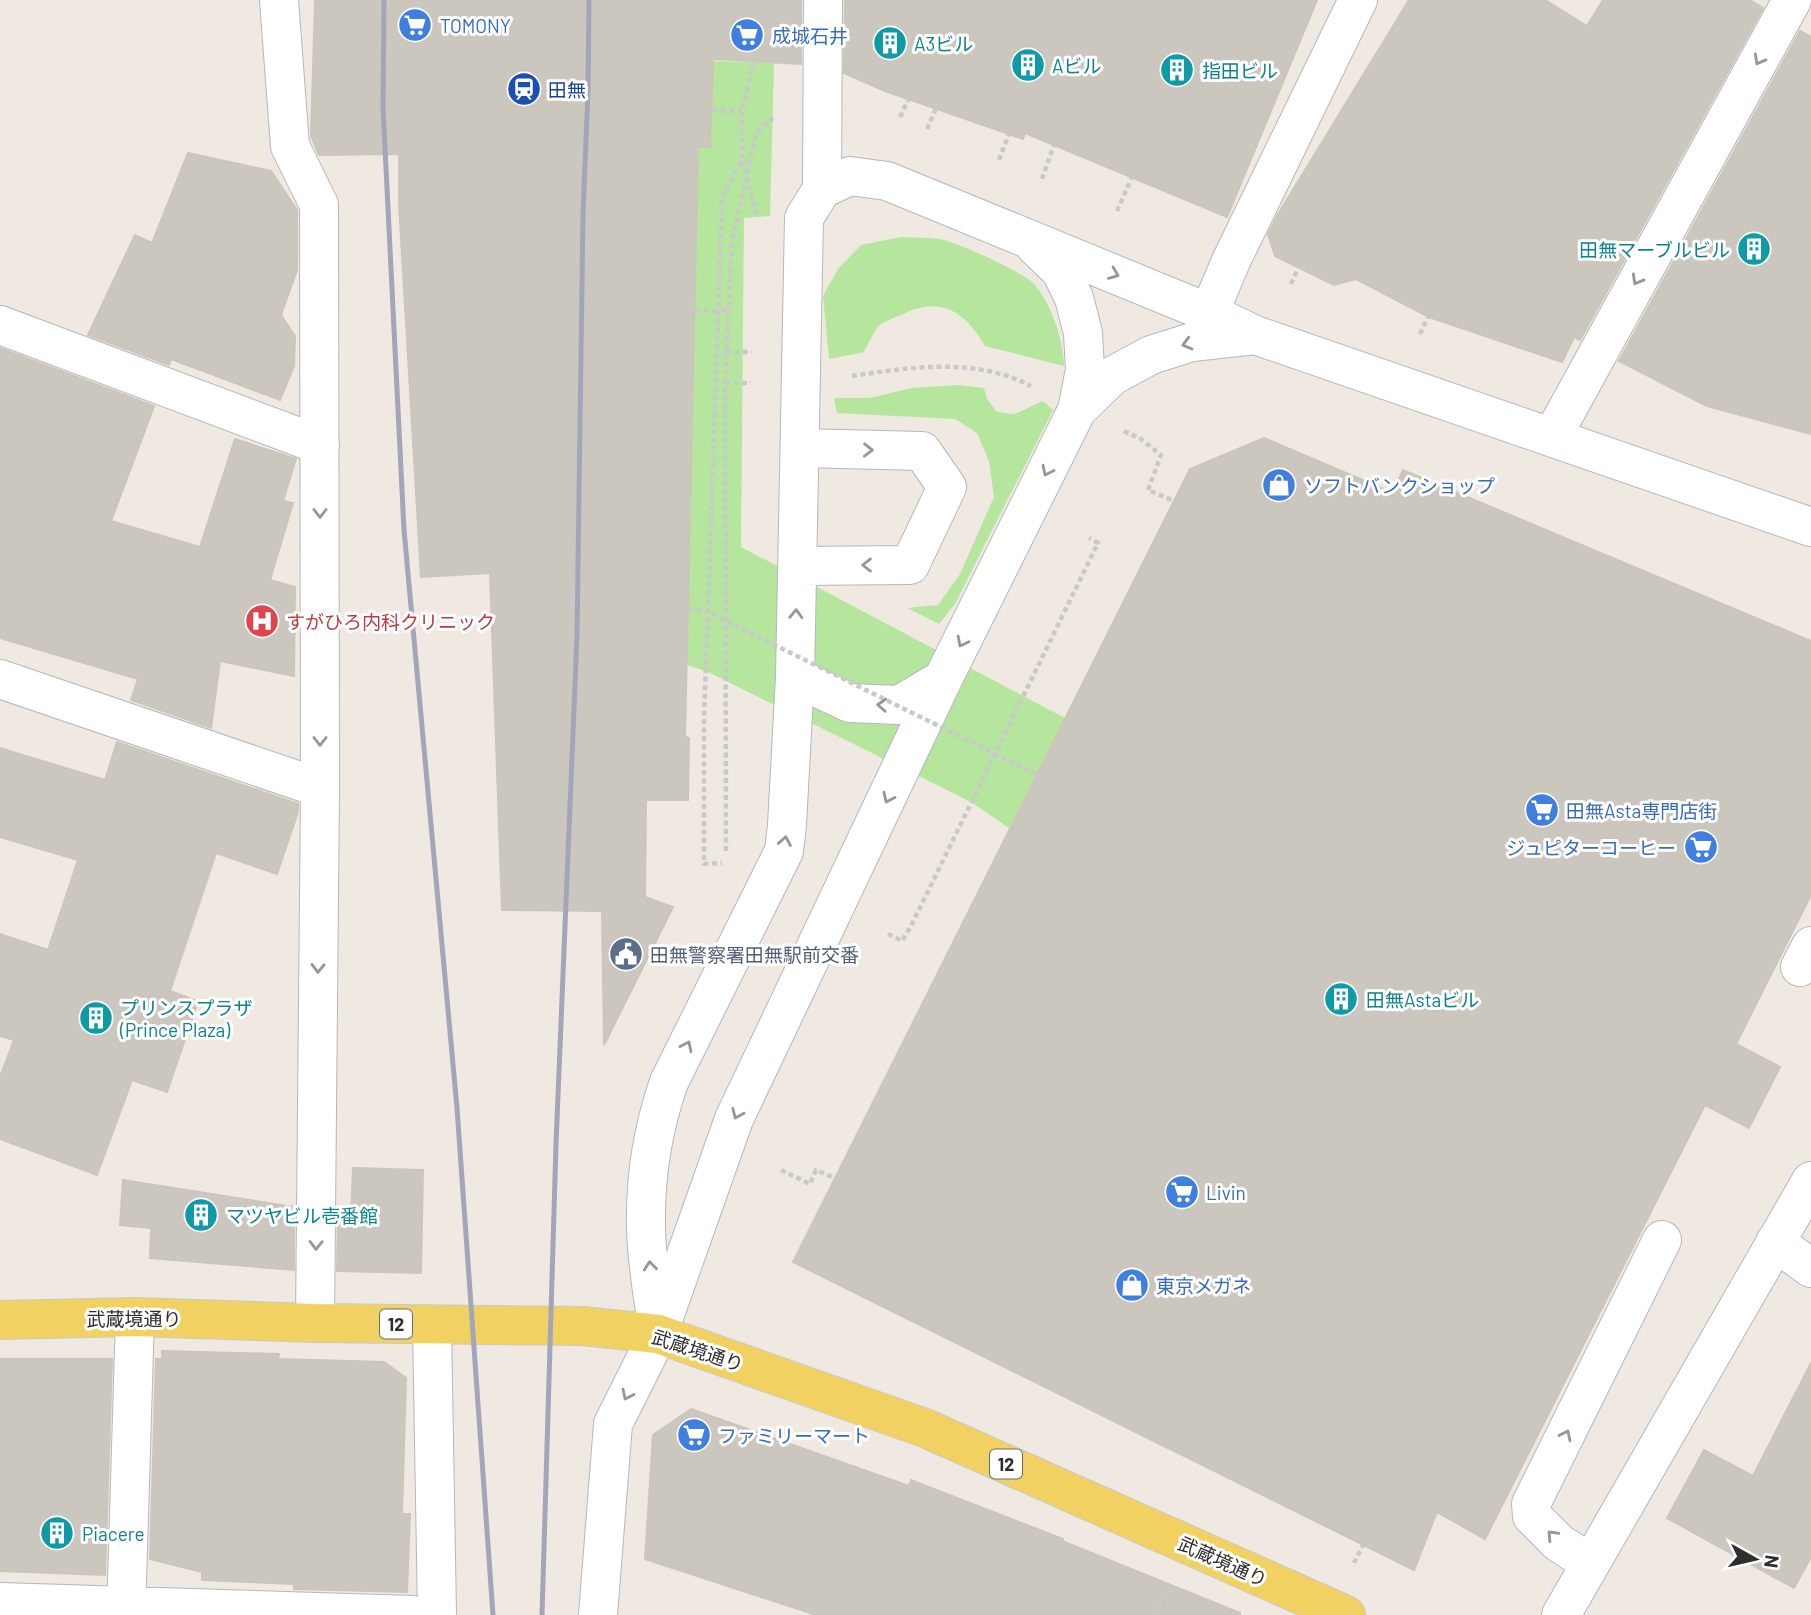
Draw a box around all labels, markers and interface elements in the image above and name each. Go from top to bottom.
supermarket icon: TOMONY [396,6,434,44]
place label: TOMONY [440,14,511,37]
supermarket icon: 成城石井 [728,16,766,54]
place label: 成城石井 [772,24,848,47]
building icon: A3ビル [871,24,909,62]
place label: A3ビル [914,32,973,55]
building icon: Aビル [1009,46,1047,84]
building icon: 指田ビル [1158,51,1196,89]
one-way arrow [1754,52,1767,65]
place label: Aビル [1052,54,1102,77]
place label: 指田ビル [1202,59,1278,82]
station icon: 田無 [505,70,543,108]
place label: 田無 [548,78,586,101]
building icon: 田無マーブルビル [1735,230,1773,268]
place label: 田無マーブルビル [1579,238,1730,261]
one-way arrow [1107,266,1119,280]
one-way arrow [1632,273,1645,285]
one-way arrow [1182,336,1194,350]
one-way arrow [863,442,874,458]
one-way arrow [1041,464,1055,476]
shop icon: ソフトバンクショップ [1260,466,1298,504]
place label: ソフトバンクショップ [1304,474,1495,497]
one-way arrow [312,508,328,519]
one-way arrow [861,557,871,573]
hospital icon: すがひろ内科クリニック [243,602,281,640]
one-way arrow [789,609,804,620]
place label: すがひろ内科クリニック [286,610,495,633]
one-way arrow [957,635,971,647]
one-way arrow [876,697,887,712]
one-way arrow [312,736,328,746]
one-way arrow [882,791,896,803]
supermarket icon: 田無Asta専門店街 [1523,791,1561,829]
place label: 田無Asta専門店街 [1566,799,1717,822]
supermarket icon: ジュピターコーヒー [1682,828,1720,866]
one-way arrow [777,835,792,847]
place label: ジュピターコーヒー [1506,836,1676,859]
public building icon: 田無警察署田無駅前交番 [607,935,645,973]
place label: 田無警察署田無駅前交番 [650,943,859,966]
one-way arrow [311,963,326,974]
building icon: 田無Astaビル [1322,980,1360,1018]
place label: 田無Astaビル [1366,988,1479,1011]
place label: プリンスプラザ (Prince Plaza) [119,996,253,1041]
building icon: プリンスプラザ (Prince Plaza) [77,999,115,1037]
one-way arrow [678,1041,692,1053]
one-way arrow [731,1107,745,1119]
supermarket icon: Livin [1163,1173,1201,1211]
place label: Livin [1206,1181,1246,1204]
building icon: マツヤビル壱番館 [182,1196,220,1234]
place label: マツヤビル壱番館 [226,1204,378,1227]
one-way arrow [308,1239,323,1250]
one-way arrow [643,1261,658,1272]
shop icon: 東京メガネ [1113,1266,1151,1304]
place label: 東京メガネ [1156,1274,1251,1297]
street label: 武蔵境通り [86,1307,182,1330]
road number: 12 [380,1310,412,1338]
street label: 武蔵境通り [649,1324,747,1376]
one-way arrow [622,1388,636,1401]
supermarket icon: ファミリーマート [675,1416,713,1454]
place label: ファミリーマート [718,1424,870,1447]
one-way arrow [1558,1430,1572,1442]
road number: 12 [990,1450,1022,1478]
building icon: Piacere [38,1514,76,1552]
place label: Piacere [82,1522,145,1545]
north arrow [1720,1524,1790,1594]
one-way arrow [1547,1530,1560,1543]
street label: 武蔵境通り [1175,1531,1271,1591]
text: N [1760,1554,1785,1569]

